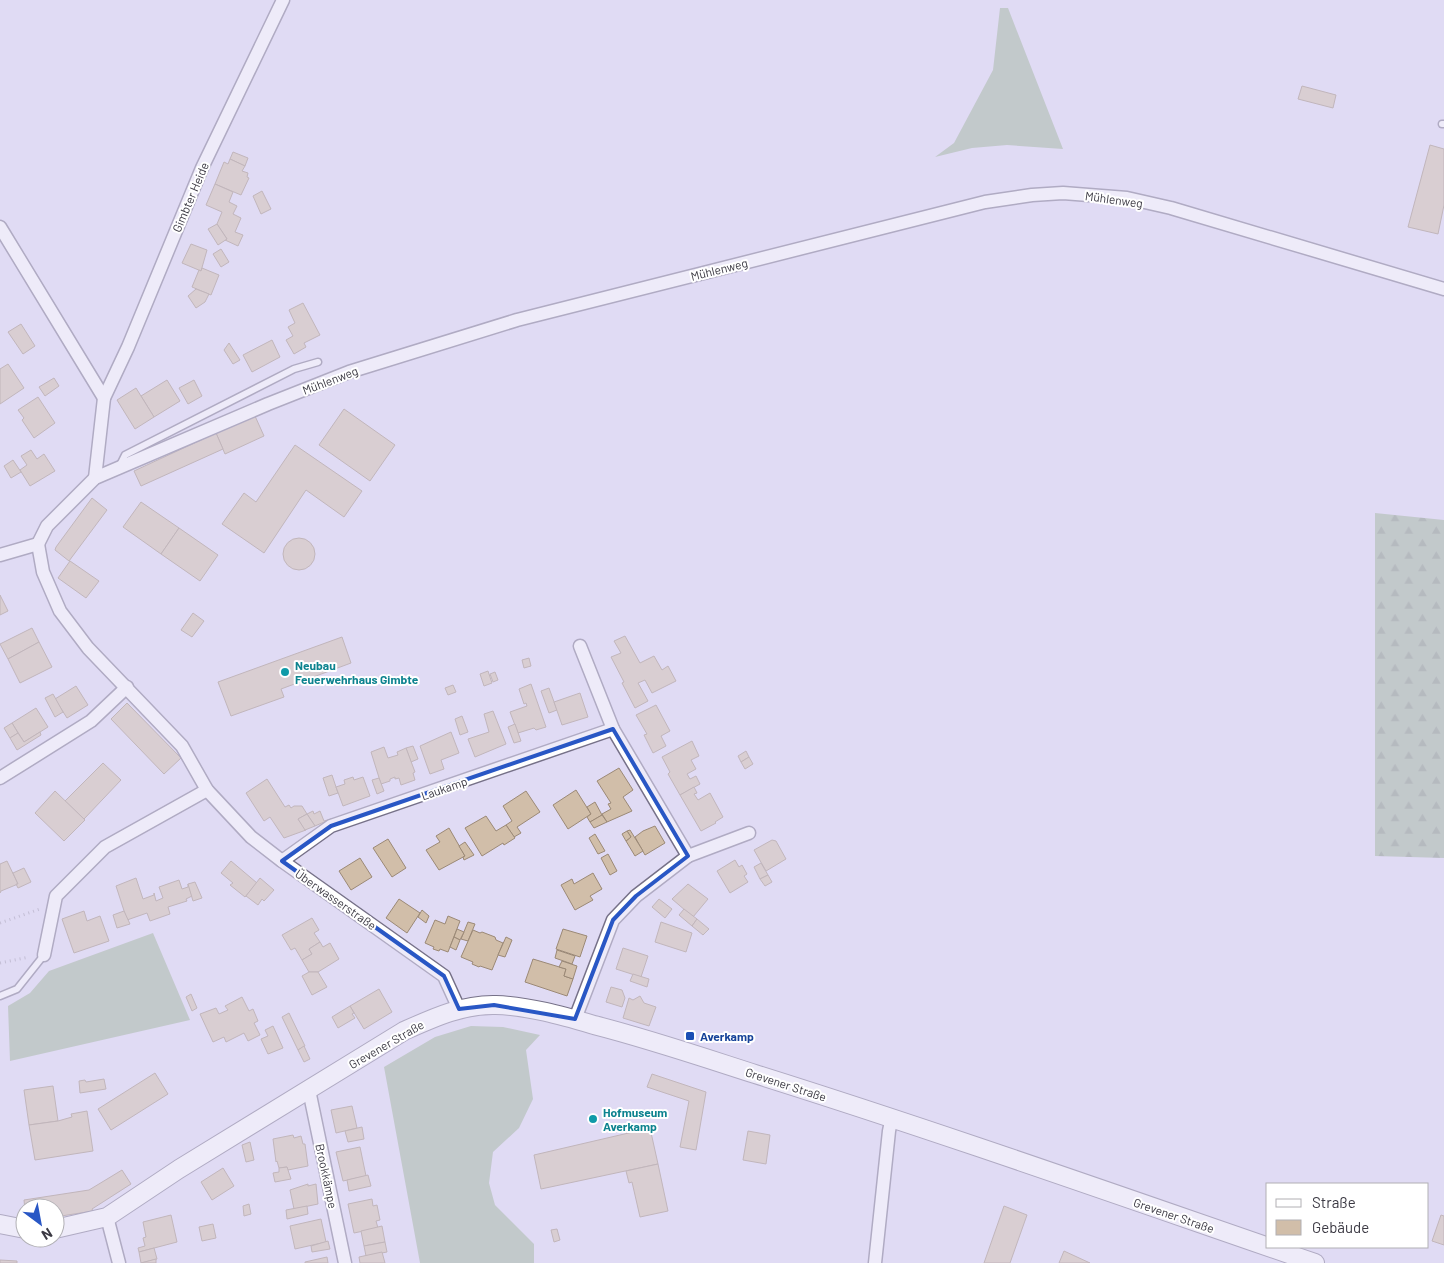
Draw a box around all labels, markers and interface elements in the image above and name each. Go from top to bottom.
street label: Gimbter Heide [169,160,211,234]
street label: Mühlenweg [1084,188,1144,210]
street label: Mühlenweg [689,255,749,283]
street label: Mühlenweg [300,363,360,397]
place label: Neubau Feuerwehrhaus Gimbte [295,658,419,686]
marker: Neubau Feuerwehrhaus Gimbte [279,666,291,678]
street label: Laukamp [419,774,469,802]
street label: Überwasserstraße [293,866,379,932]
street label: Grevener Straße [346,1017,426,1071]
place label: Averkamp [700,1029,754,1043]
marker: Averkamp [684,1030,696,1042]
street label: Grevener Straße [744,1064,828,1104]
place label: Hofmuseum Averkamp [603,1105,667,1133]
marker: Hofmuseum Averkamp [587,1113,599,1125]
street label: Brookkämpe [313,1142,341,1210]
legend [1266,1183,1429,1248]
text: Straße [1312,1193,1356,1211]
street label: Grevener Straße [1132,1195,1216,1235]
north arrow [15,1198,65,1248]
text: Gebäude [1312,1218,1369,1236]
text: N [39,1225,56,1244]

